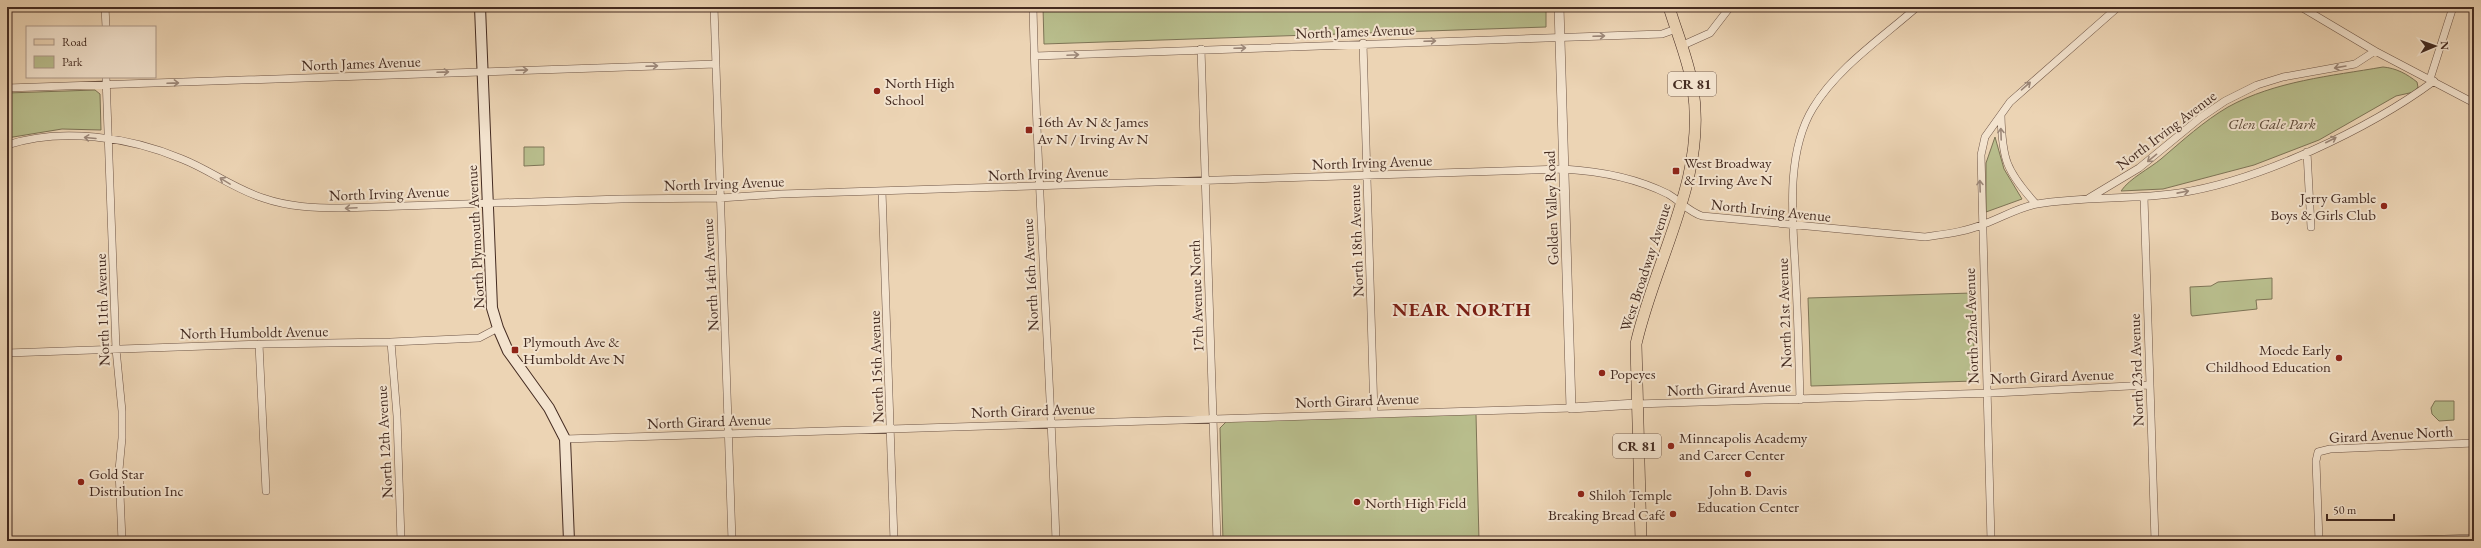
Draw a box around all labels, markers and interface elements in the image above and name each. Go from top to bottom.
street label: North James Avenue [1295,19,1415,43]
legend [26,26,156,78]
north arrow [2415,26,2455,66]
one-way arrow [1592,32,1605,39]
text: Road [62,34,88,50]
one-way arrow [1423,37,1436,45]
text: N [2438,41,2452,50]
one-way arrow [1233,44,1246,51]
street label: North James Avenue [301,51,421,75]
one-way arrow [1066,51,1079,58]
text: Park [62,54,83,70]
one-way arrow [645,62,658,69]
one-way arrow [2334,63,2347,71]
one-way arrow [515,66,528,73]
one-way arrow [436,69,449,76]
road number: CR 81 [1668,72,1716,96]
place label: North High School [885,73,955,109]
one-way arrow [166,79,179,87]
one-way arrow [2021,82,2032,91]
marker: North High School [872,86,882,96]
street label: North Irving Avenue [2112,86,2220,174]
place label: 16th Av N & James Av N / Irving Av N [1036,112,1149,148]
park label: Glen Gale Park [2228,114,2316,133]
marker: 16th Av N & James Av N / Irving Av N [1024,125,1034,135]
one-way arrow [1998,128,2005,141]
one-way arrow [84,135,97,142]
one-way arrow [2325,136,2337,143]
street label: North Irving Avenue [1311,150,1433,174]
street label: Golden Valley Road [1539,150,1562,266]
place label: West Broadway & Irving Ave N [1684,153,1773,189]
one-way arrow [2146,154,2157,163]
street label: North Irving Avenue [987,161,1109,185]
street label: North Plymouth Avenue [462,165,488,309]
marker: West Broadway & Irving Ave N [1671,166,1681,176]
street label: North Irving Avenue [663,171,785,195]
one-way arrow [219,177,231,185]
one-way arrow [1976,180,1984,193]
street label: North Irving Avenue [328,181,450,205]
street label: North 18th Avenue [1345,184,1367,298]
one-way arrow [2176,187,2189,195]
place label: Jerry Gamble Boys & Girls Club [2270,188,2376,224]
street label: North Irving Avenue [1710,194,1832,226]
street label: West Broadway Avenue [1615,200,1675,334]
marker: Jerry Gamble Boys & Girls Club [2379,201,2389,211]
one-way arrow [345,204,358,211]
street label: North 14th Avenue [698,218,722,332]
street label: North 16th Avenue [1018,218,1042,332]
street label: 17th Avenue North [1185,239,1207,353]
street label: North 11th Avenue [91,253,113,367]
street label: North 21st Avenue [1773,258,1795,368]
street label: North 22nd Avenue [1959,268,1983,384]
district label: NEAR NORTH [1392,297,1532,322]
street label: North 15th Avenue [865,310,887,424]
street label: North 23rd Avenue [2125,313,2147,427]
street label: North Humboldt Avenue [180,321,328,343]
place label: Plymouth Ave & Humboldt Ave N [523,332,625,368]
place label: Moede Early Childhood Education [2205,340,2331,376]
marker: Plymouth Ave & Humboldt Ave N [510,345,520,355]
marker: Moede Early Childhood Education [2334,353,2344,363]
place label: Popeyes [1610,364,1656,383]
street label: North Girard Avenue [1990,364,2114,388]
marker: Popeyes [1597,368,1607,378]
street label: North Girard Avenue [1667,376,1791,400]
street label: North 12th Avenue [372,385,396,499]
street label: North Girard Avenue [1295,388,1419,412]
street label: North Girard Avenue [971,398,1095,422]
street label: North Girard Avenue [647,409,771,433]
street label: Girard Avenue North [2329,421,2454,447]
place label: Minneapolis Academy and Career Center [1679,428,1808,464]
road number: CR 81 [1613,434,1661,458]
marker: Minneapolis Academy and Career Center [1666,441,1676,451]
place label: Gold Star Distribution Inc [89,464,184,500]
marker: John B. Davis Education Center [1743,469,1753,479]
marker: Gold Star Distribution Inc [76,477,86,487]
place label: John B. Davis Education Center [1697,480,1799,516]
place label: Shiloh Temple [1589,485,1672,504]
marker: Shiloh Temple [1576,489,1586,499]
place label: North High Field [1365,493,1467,512]
scale bar [2327,496,2394,522]
marker: North High Field [1352,497,1362,507]
text: 50 m [2333,502,2357,518]
place label: Breaking Bread Café [1548,505,1665,524]
marker: Breaking Bread Café [1668,509,1678,519]

